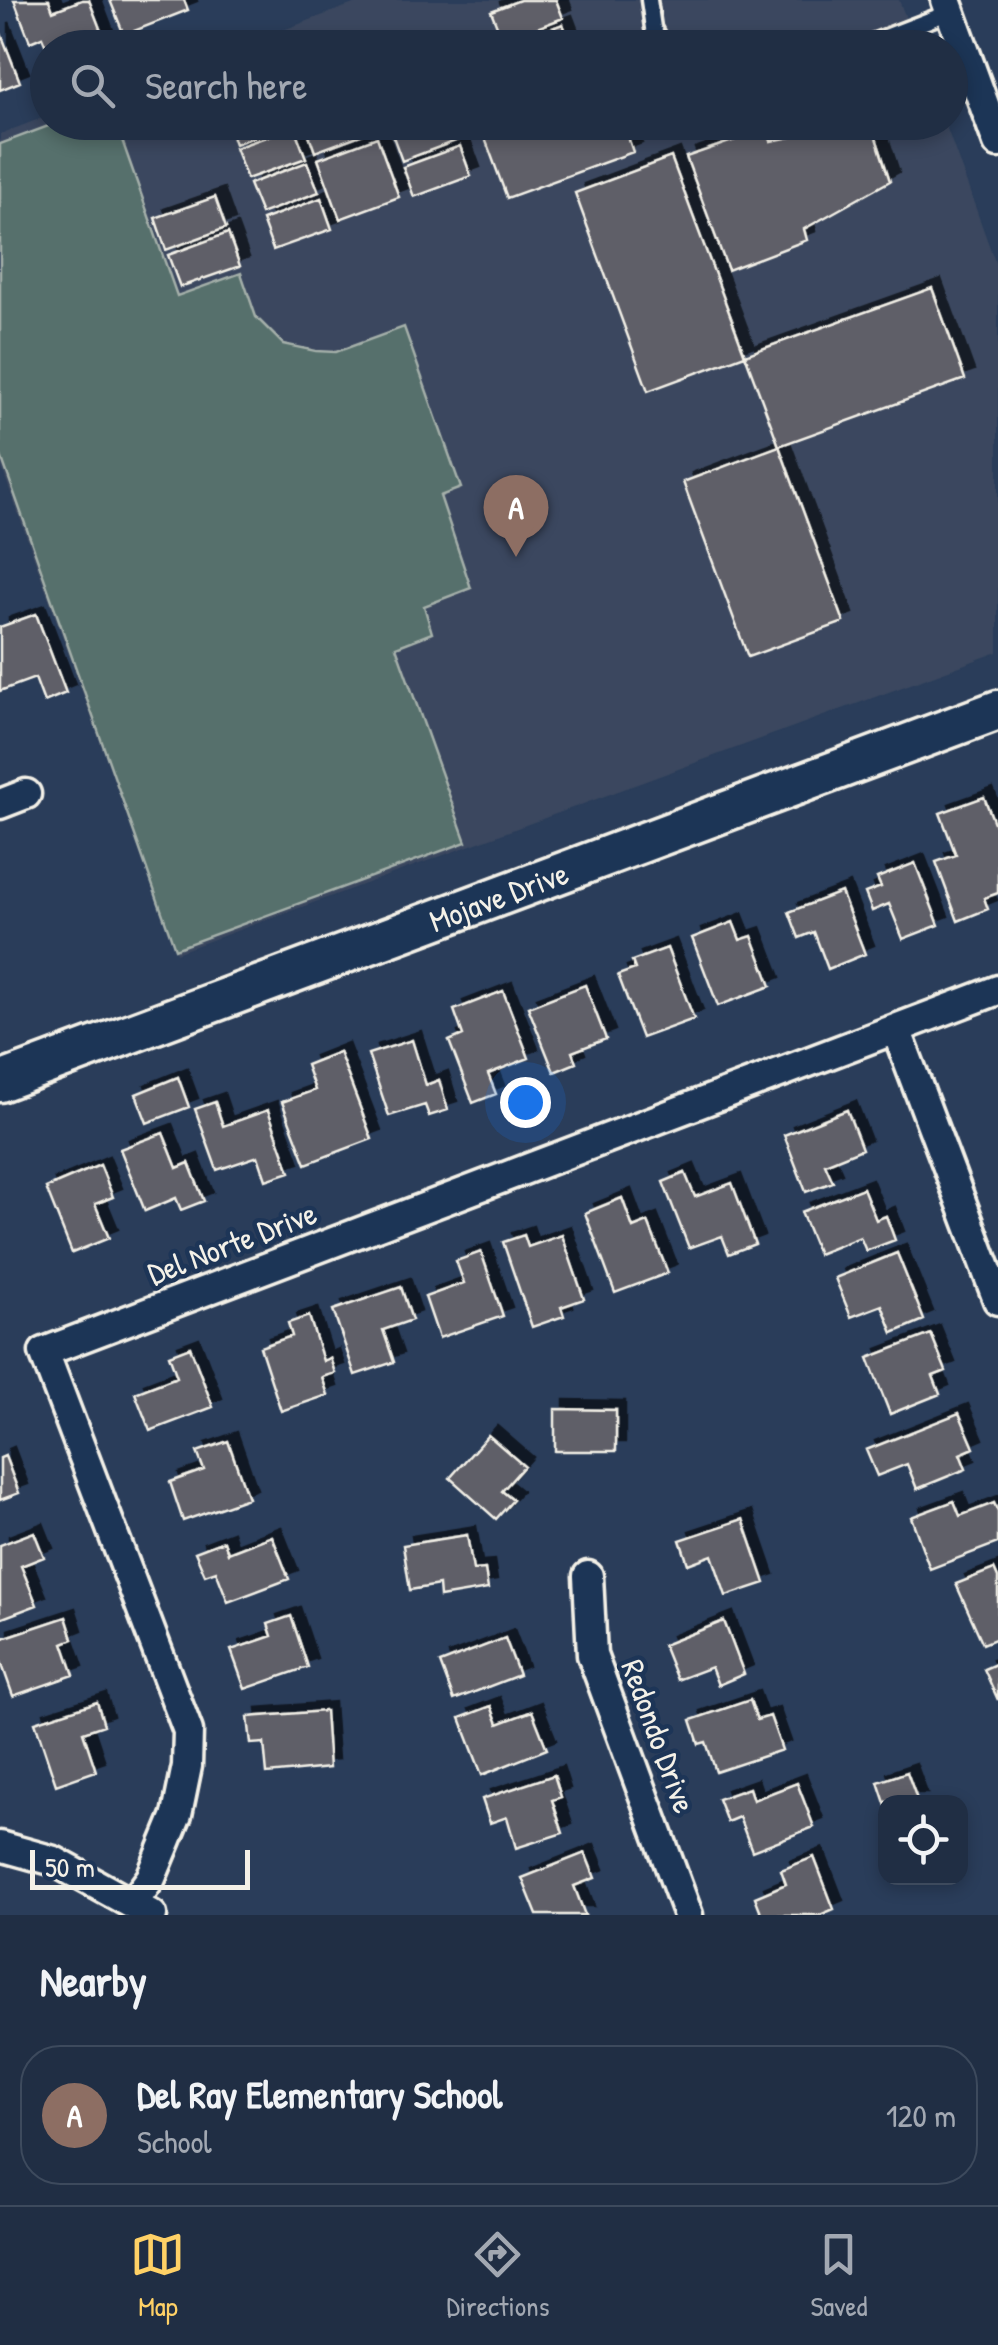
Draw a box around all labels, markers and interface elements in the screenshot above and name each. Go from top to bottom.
search box [30,30,968,140]
icon: search [65,58,120,113]
text: Search here [145,59,307,111]
pin: A [484,474,548,557]
street label: Mojave Drive [423,851,574,942]
your location [500,1077,551,1128]
street label: Del Norte Drive [141,1191,323,1295]
street label: Redondo Drive [611,1653,707,1819]
map controls [878,1795,968,1885]
button: locate [878,1795,968,1885]
scale bar [30,1845,250,1890]
text: 50 m [45,1848,95,1886]
text: Nearby [40,1952,147,2009]
text: Del Ray Elementary School [137,2068,502,2120]
text: A [67,2094,82,2137]
text: 120 m [886,2094,956,2137]
text: School [137,2120,212,2163]
tab: Map [130,2227,185,2325]
tab: Directions [446,2227,549,2325]
tab: Saved [810,2227,868,2325]

